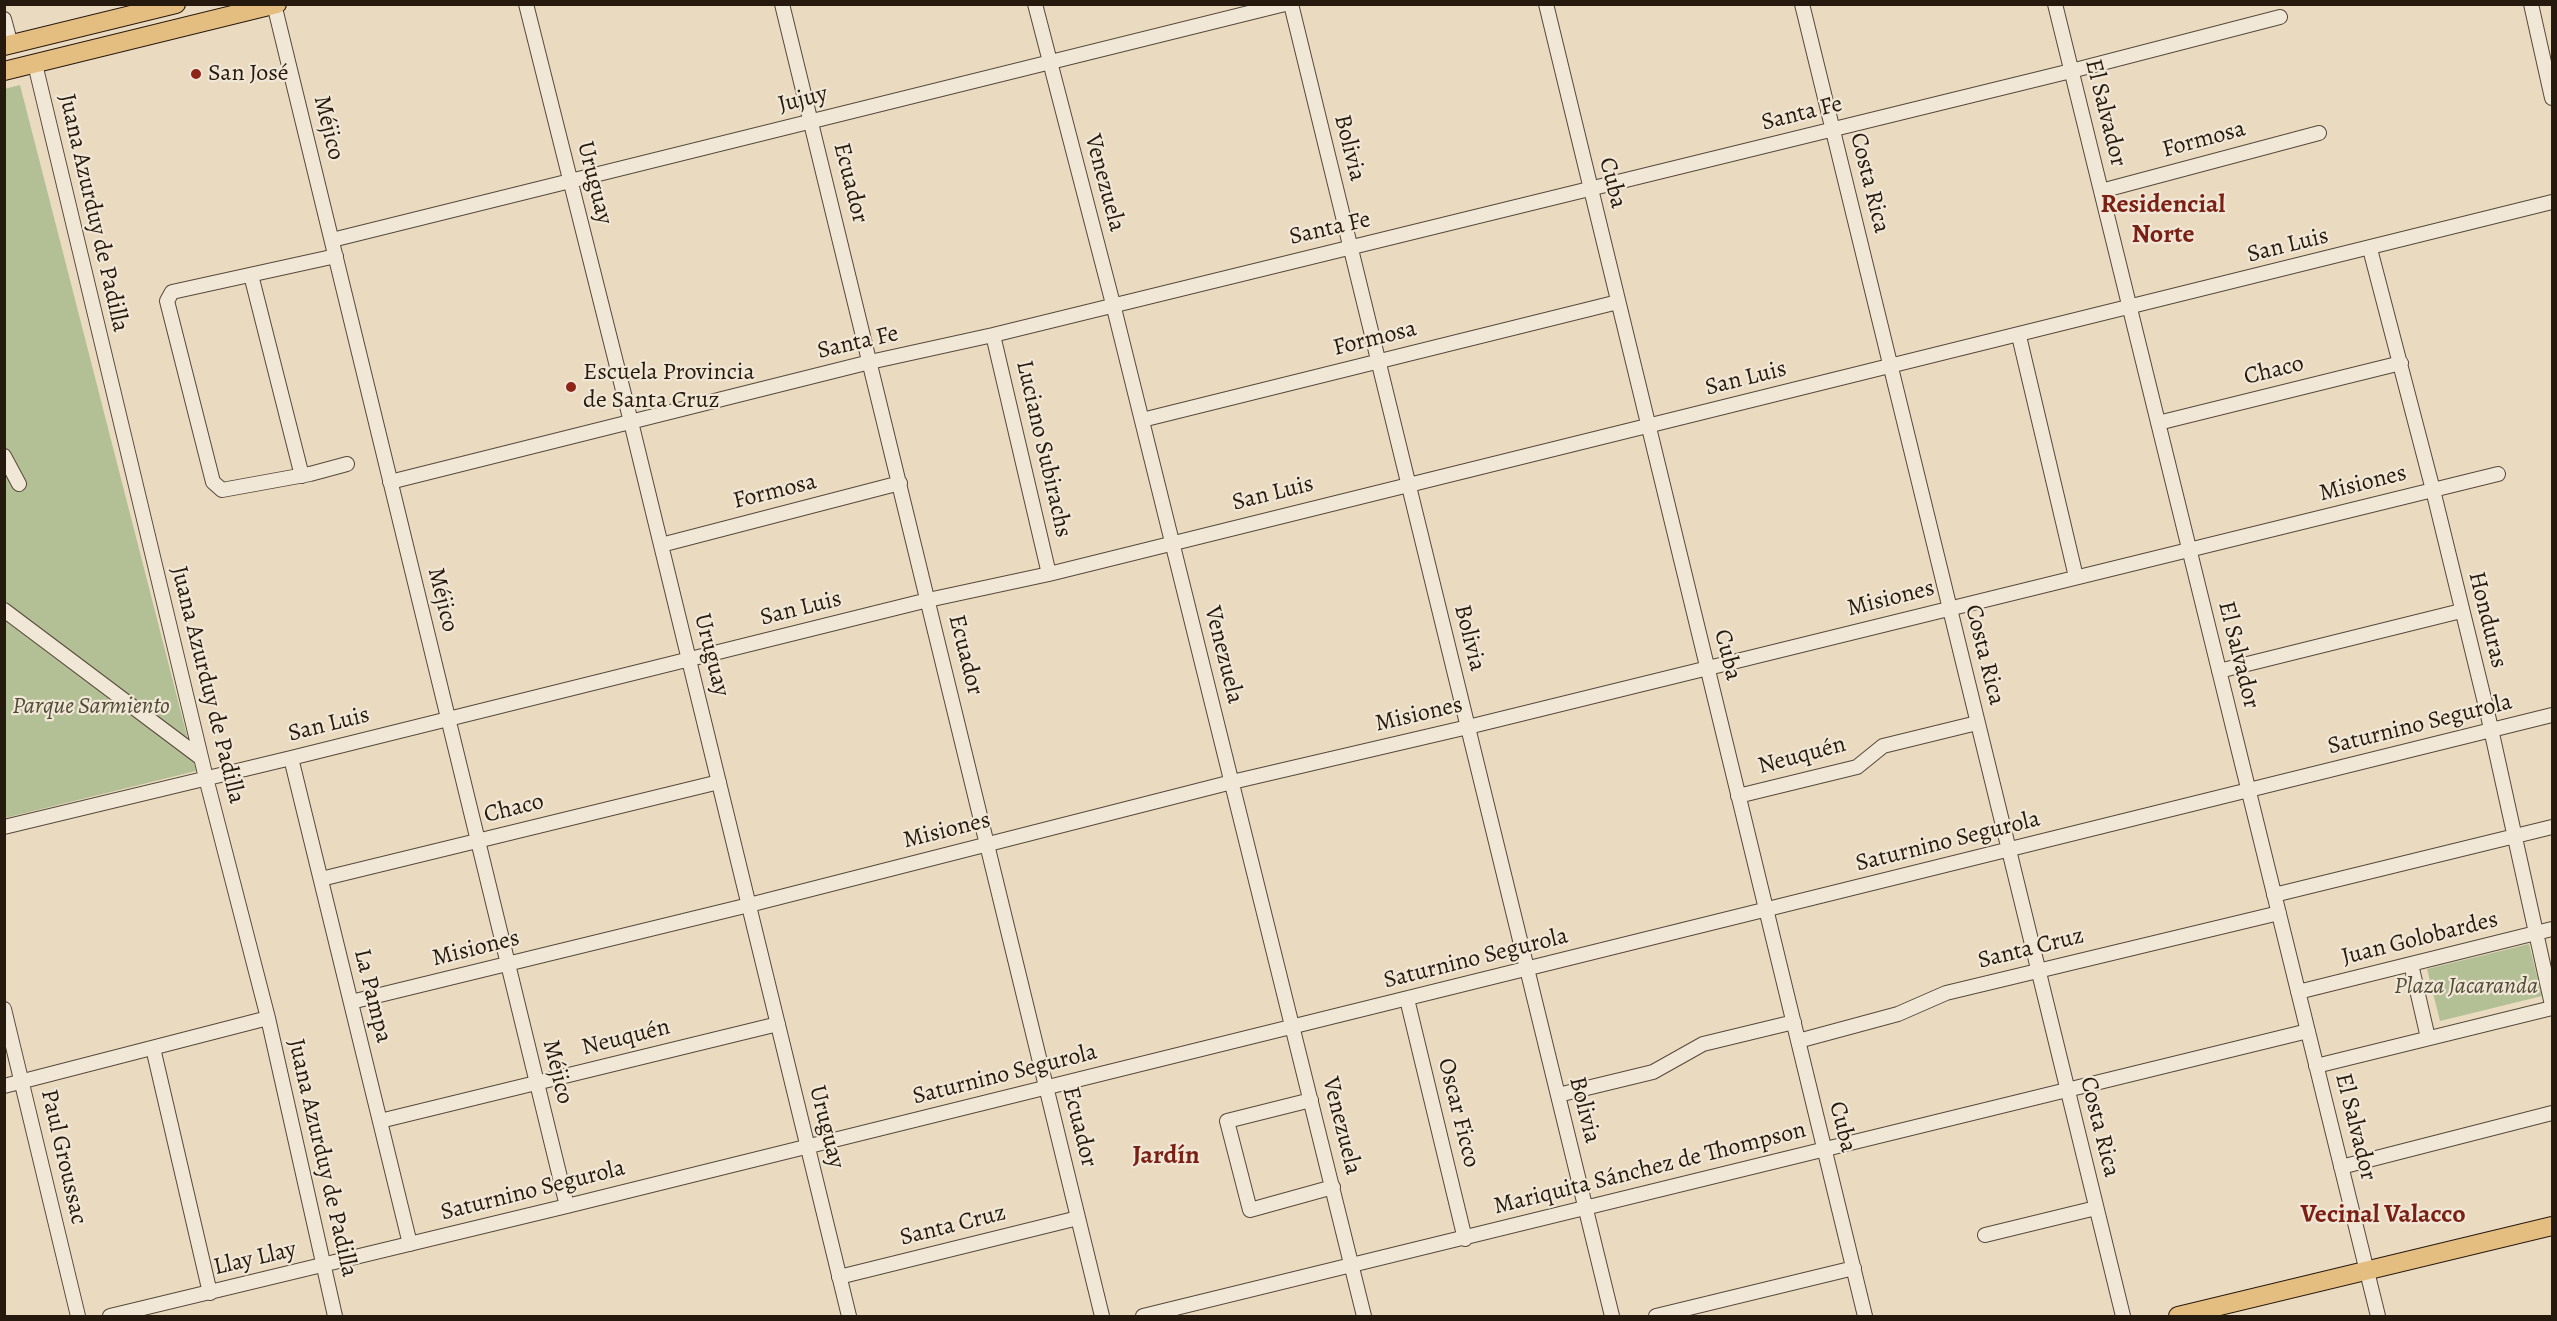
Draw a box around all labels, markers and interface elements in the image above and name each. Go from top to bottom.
street label: El Salvador [2078,56,2132,170]
place label: San José [208,60,289,88]
marker: San José [189,67,203,81]
street label: Jujuy [775,80,831,120]
street label: Santa Fe [1759,90,1845,138]
street label: Juana Azurduy de Padilla [52,91,134,335]
street label: Méjico [306,93,350,163]
street label: Bolivia [1327,112,1371,184]
street label: Formosa [2159,115,2249,165]
street label: Costa Rica [1843,130,1895,236]
street label: Venezuela [1077,131,1131,235]
street label: Uruguay [570,139,618,227]
street label: Ecuador [826,140,874,226]
street label: Cuba [1592,155,1632,211]
district label: Residencial Norte [2101,190,2225,252]
street label: Santa Fe [1287,206,1373,252]
street label: San Luis [2244,222,2332,270]
street label: Formosa [1330,315,1420,363]
street label: Santa Fe [815,320,901,366]
street label: Chaco [2241,350,2307,392]
street label: San Luis [1702,355,1790,403]
street label: Luciano Subirachs [1009,358,1077,540]
place label: Escuela Provincia de Santa Cruz [583,359,755,415]
marker: Escuela Provincia de Santa Cruz [564,380,578,394]
street label: Misiones [2316,459,2410,509]
street label: Formosa [730,468,820,516]
street label: San Luis [1229,470,1317,518]
street label: Juana Azurduy de Padilla [164,563,250,807]
street label: Méjico [420,565,464,635]
street label: Honduras [2461,569,2513,671]
street label: Misiones [1844,574,1938,624]
street label: San Luis [757,585,845,633]
street label: El Salvador [2211,598,2265,712]
street label: Bolivia [1447,602,1491,674]
street label: Costa Rica [1958,602,2010,708]
street label: Venezuela [1197,603,1249,707]
street label: Uruguay [687,611,735,699]
street label: Ecuador [941,612,989,698]
street label: Cuba [1707,627,1747,683]
street label: Saturnino Segurola [2325,688,2515,762]
street label: Misiones [1373,691,1465,739]
park label: Parque Sarmiento [12,693,170,721]
street label: San Luis [285,701,373,749]
street label: Neuquén [1755,730,1849,782]
street label: Chaco [481,788,547,830]
street label: Saturnino Segurola [1853,805,2043,879]
street label: Misiones [900,806,994,856]
street label: Juan Golobardes [2339,906,2501,972]
street label: Saturnino Segurola [1381,922,1571,996]
street label: Santa Cruz [1975,922,2087,976]
street label: Misiones [429,924,523,974]
street label: La Pampa [346,946,398,1046]
park label: Plaza Jacaranda [2394,973,2538,1001]
street label: Neuquén [579,1013,673,1063]
street label: Juana Azurduy de Padilla [281,1036,363,1280]
street label: Méjico [535,1037,579,1107]
street label: Saturnino Segurola [910,1038,1100,1112]
street label: Oscar Ficco [1431,1055,1485,1171]
street label: El Salvador [2328,1070,2382,1184]
street label: Venezuela [1315,1074,1367,1178]
street label: Bolivia [1562,1074,1606,1146]
street label: Costa Rica [2073,1074,2125,1180]
street label: Uruguay [802,1083,850,1171]
street label: Ecuador [1055,1084,1103,1170]
street label: Paul Groussac [33,1087,93,1227]
street label: Cuba [1822,1099,1862,1155]
street label: Mariquita Sánchez de Thompson [1491,1116,1809,1222]
district label: Jardín [1132,1141,1200,1173]
street label: Saturnino Segurola [438,1154,628,1228]
street label: Santa Cruz [897,1199,1009,1253]
district label: Vecinal Valacco [2300,1200,2466,1232]
street label: Llay Llay [211,1236,299,1282]

